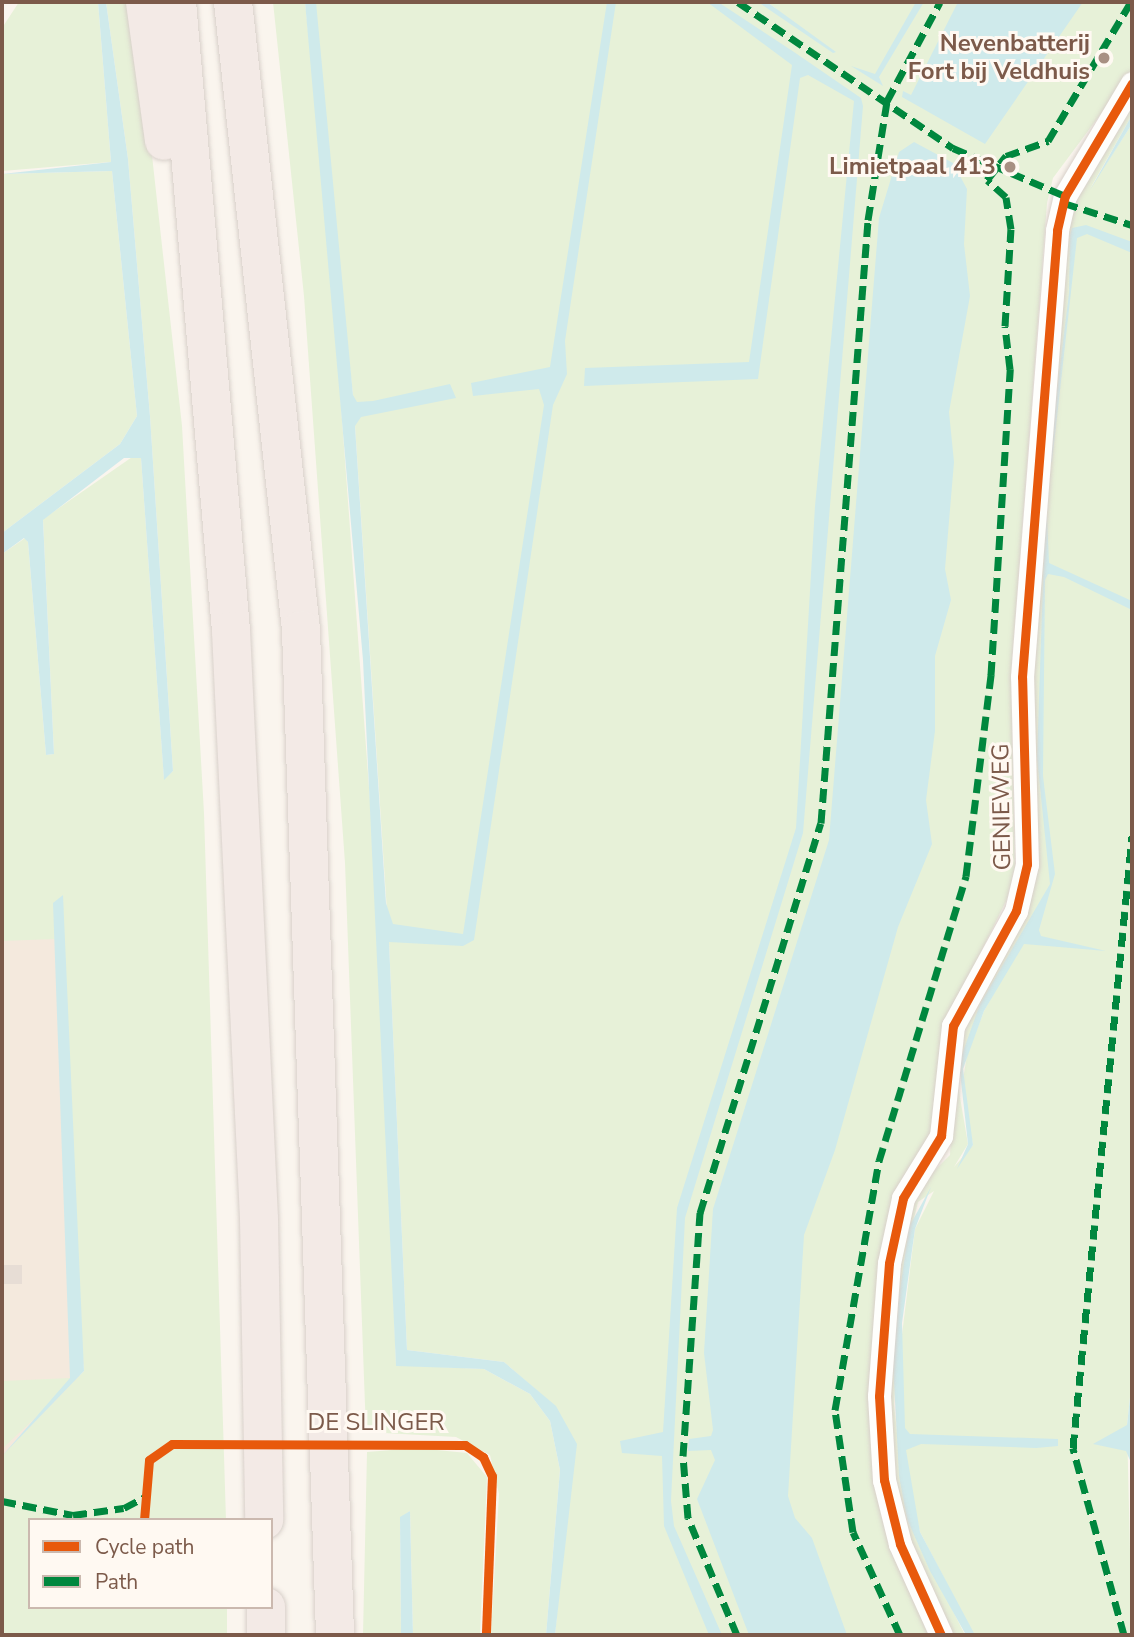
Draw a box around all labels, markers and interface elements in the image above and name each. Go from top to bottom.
place label: Nevenbatterij Fort bij Veldhuis [908,30,1090,86]
marker: Nevenbatterij Fort bij Veldhuis [1096,50,1112,66]
place label: Limietpaal 413 [829,153,996,181]
marker: Limietpaal 413 [1002,159,1018,175]
street label: GENIEWEG [986,743,1018,871]
street label: DE SLINGER [307,1409,445,1437]
legend [28,1518,273,1609]
text: Cycle path [95,1533,194,1561]
text: Path [95,1568,138,1596]

